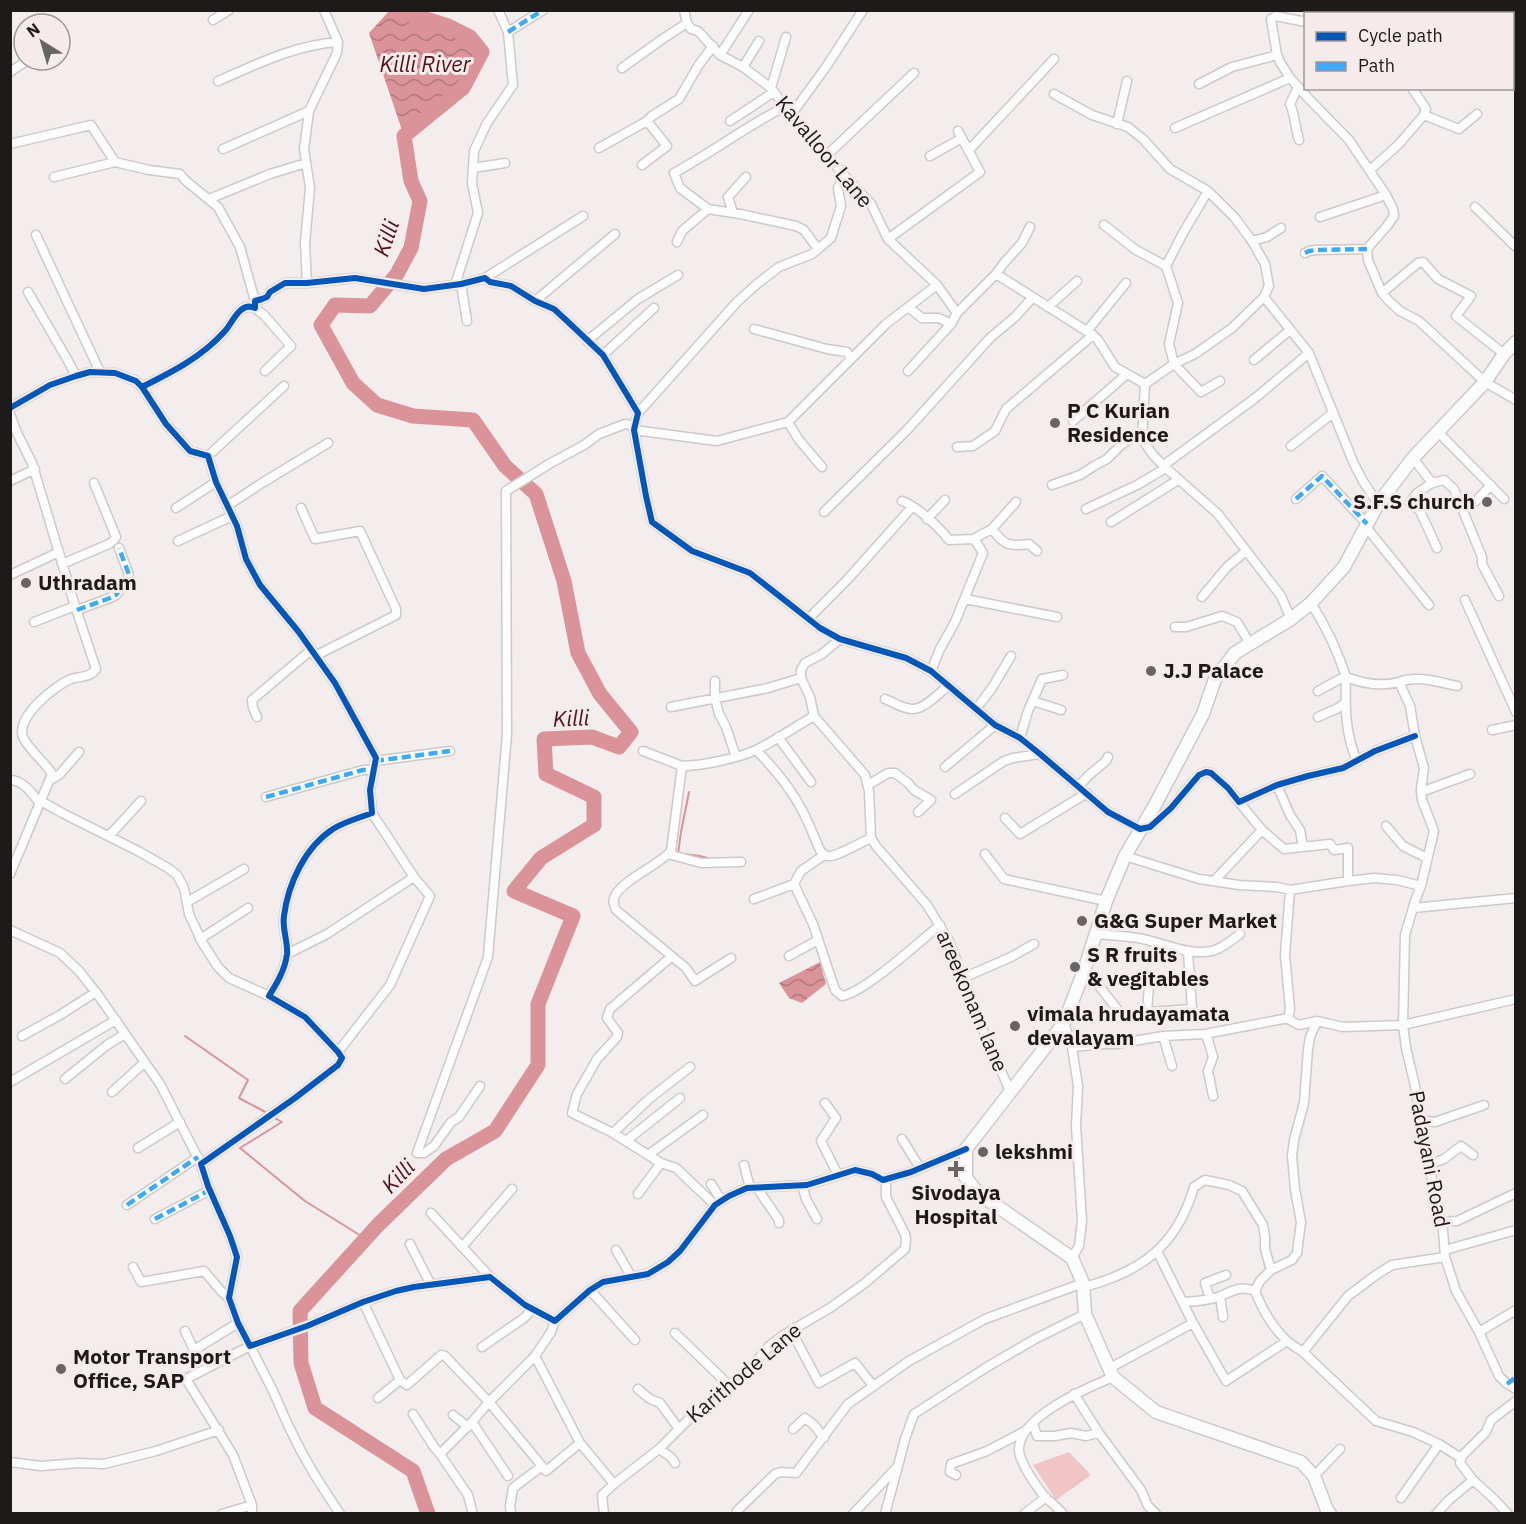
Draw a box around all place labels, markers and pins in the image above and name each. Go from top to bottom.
place label: P C Kurian Residence [1067,396,1170,448]
marker: P C Kurian Residence [1048,416,1062,430]
place label: S.F.S church [1353,487,1475,515]
marker: S.F.S church [1480,495,1494,509]
place label: Uthradam [38,568,137,596]
marker: Uthradam [19,576,33,590]
place label: J.J Palace [1163,656,1264,684]
marker: J.J Palace [1144,664,1158,678]
place label: G&G Super Market [1094,906,1277,934]
marker: G&G Super Market [1075,914,1089,928]
place label: S R fruits & vegitables [1087,940,1209,992]
marker: S R fruits & vegitables [1068,960,1082,974]
place label: vimala hrudayamata devalayam [1027,999,1230,1051]
marker: vimala hrudayamata devalayam [1008,1019,1022,1033]
place label: lekshmi [995,1137,1073,1165]
marker: lekshmi [976,1145,990,1159]
marker: Sivodaya Hospital [947,1160,965,1178]
place label: Sivodaya Hospital [911,1178,1001,1230]
place label: Motor Transport Office, SAP [73,1342,231,1394]
marker: Motor Transport Office, SAP [54,1362,68,1376]

